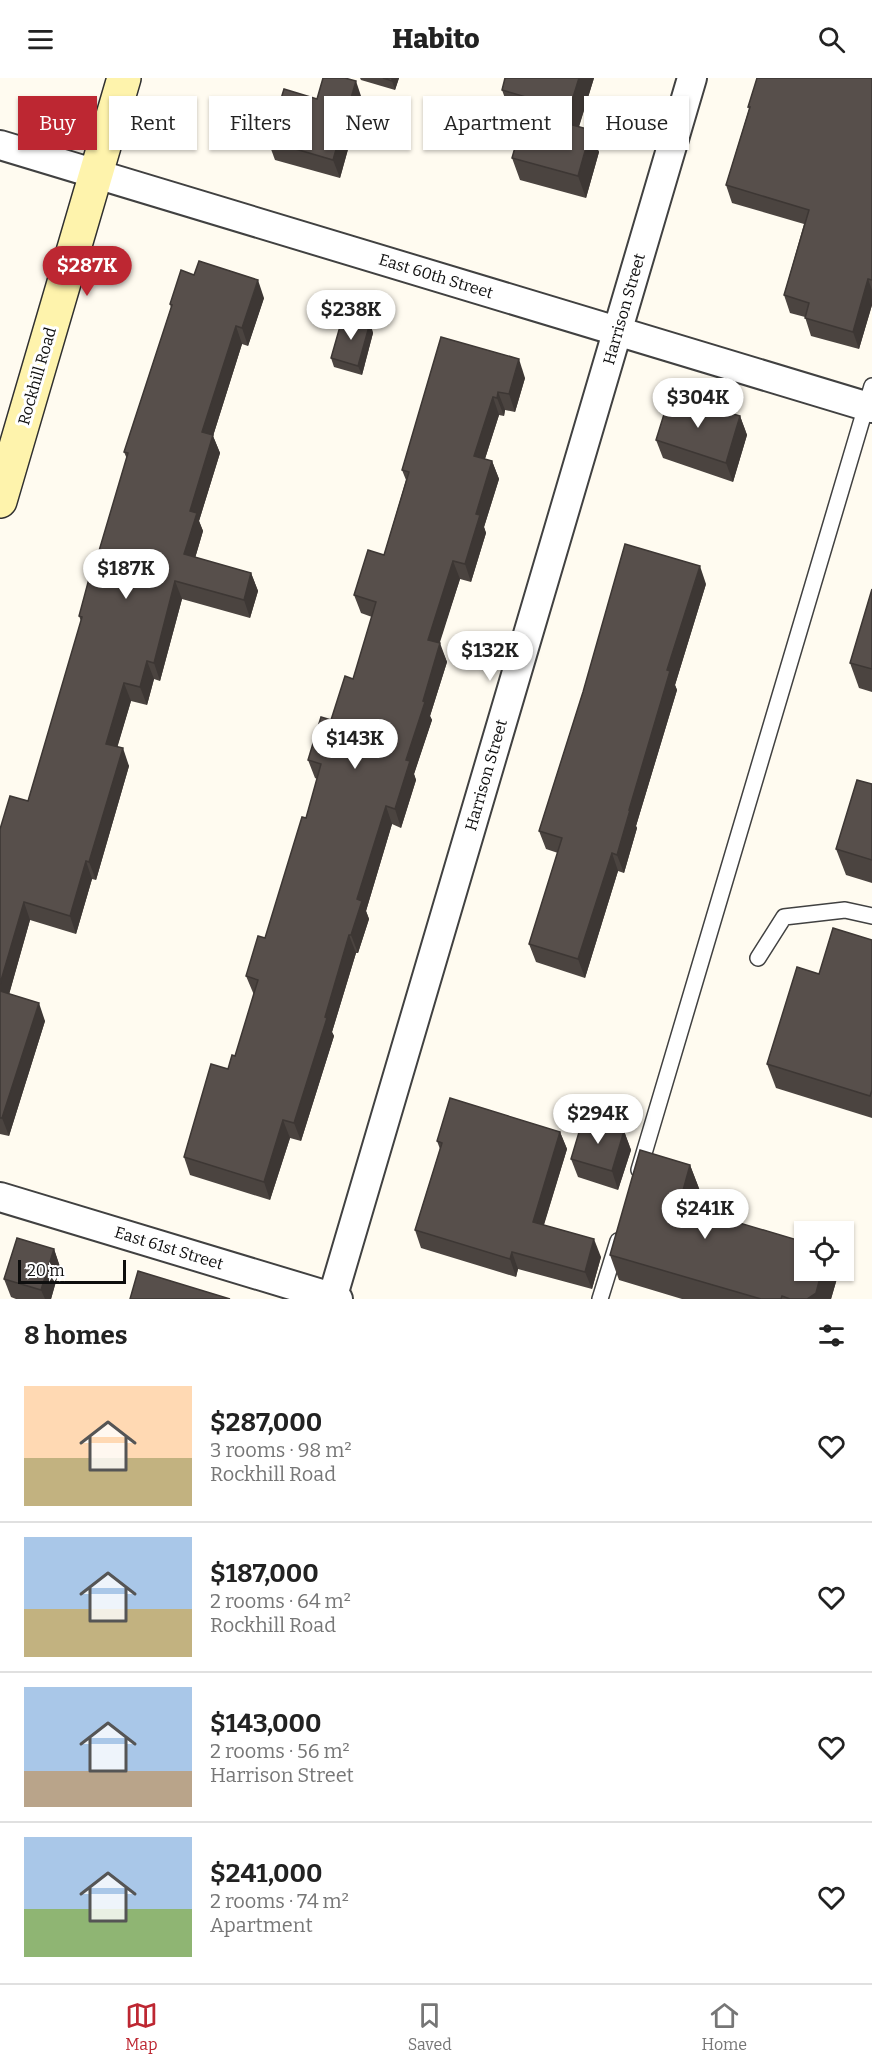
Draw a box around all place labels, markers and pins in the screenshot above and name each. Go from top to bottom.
pin: $287K [45,246,129,297]
pin: $238K [309,290,393,341]
pin: $304K [656,378,740,429]
pin: $187K [84,549,168,600]
pin: $132K [448,631,532,682]
pin: $143K [313,719,397,770]
pin: $294K [556,1094,640,1145]
pin: $241K [663,1189,747,1240]

